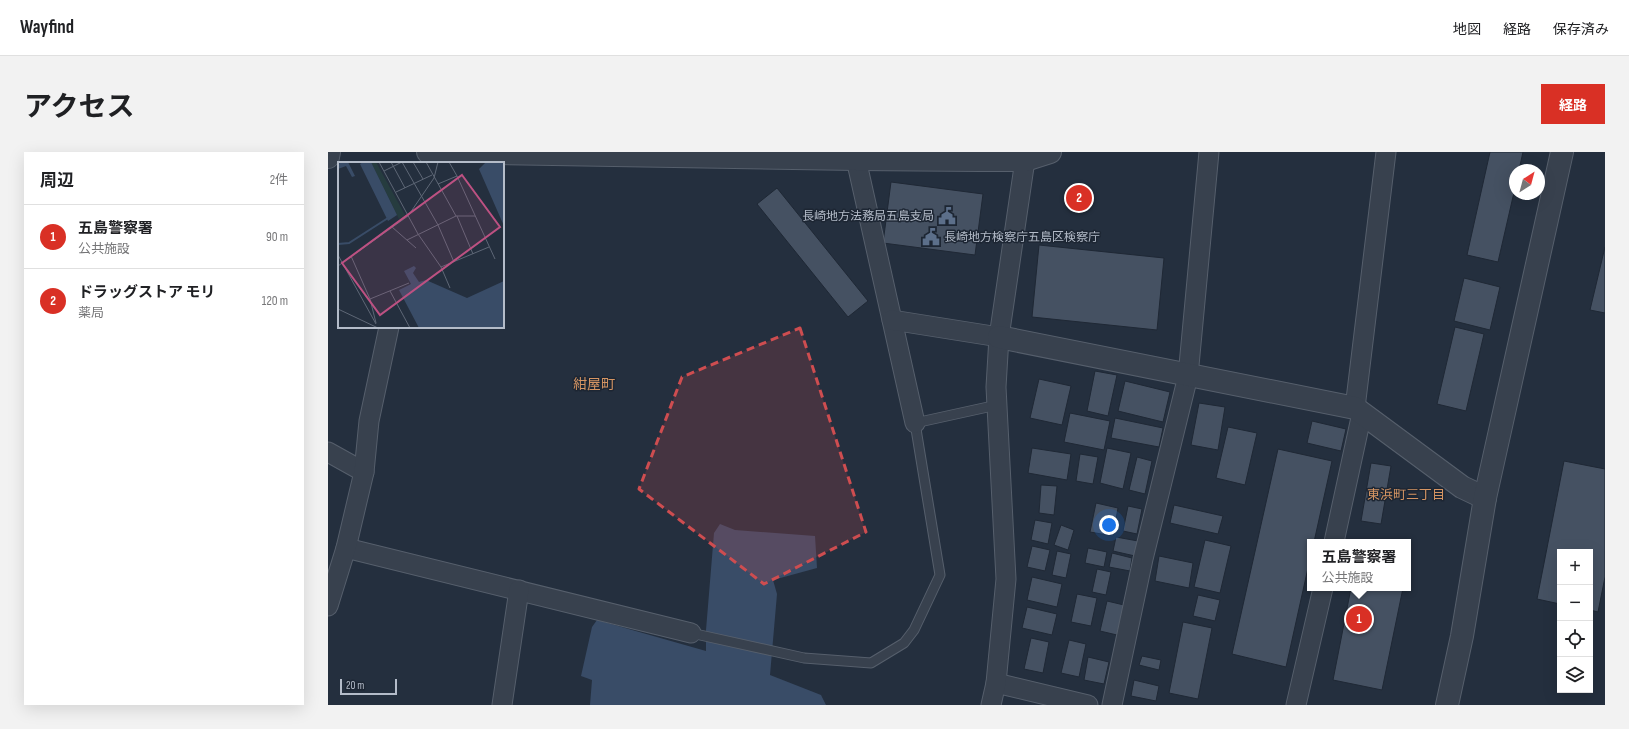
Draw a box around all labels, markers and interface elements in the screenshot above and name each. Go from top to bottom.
text: Wayfind [20,16,74,39]
text: 地図 [1453,21,1481,38]
text: 経路 [1503,21,1531,38]
text: 保存済み [1553,21,1609,38]
button: 経路 [1541,84,1605,124]
text: アクセス [24,91,135,124]
inset map [338,162,504,328]
north arrow [1509,164,1545,200]
text: 周辺 [40,171,74,191]
text: 2件 [270,172,288,188]
pin: 2 [1066,183,1092,213]
public building icon: 長崎地方法務局五島支局 [937,206,957,226]
place label: 長崎地方法務局五島支局 [802,209,934,224]
text: 五島警察署 [78,219,153,238]
public building icon: 長崎地方検察庁五島区検察庁 [921,227,941,247]
text: 1 [50,229,56,245]
text: 90 m [266,229,288,245]
place label: 長崎地方検察庁五島区検察庁 [944,230,1100,245]
text: 公共施設 [78,241,130,257]
text: ドラッグストア モリ [78,283,215,302]
text: 2 [50,293,56,309]
text: 120 m [262,293,288,309]
text: 薬局 [78,305,104,321]
district label: 紺屋町 [573,376,615,393]
district label: 東浜町三丁目 [1367,487,1445,503]
your location [1099,515,1119,535]
popup [1307,539,1411,591]
text: 五島警察署 [1321,548,1397,567]
map controls [1557,549,1593,693]
button: + [1557,549,1593,585]
text: 公共施設 [1321,570,1374,586]
button: − [1557,585,1593,621]
pin: 1 [1346,604,1372,634]
button: locate [1557,621,1593,657]
button: layers [1557,657,1593,693]
scale bar [340,677,397,696]
text: 20 m [346,679,364,692]

